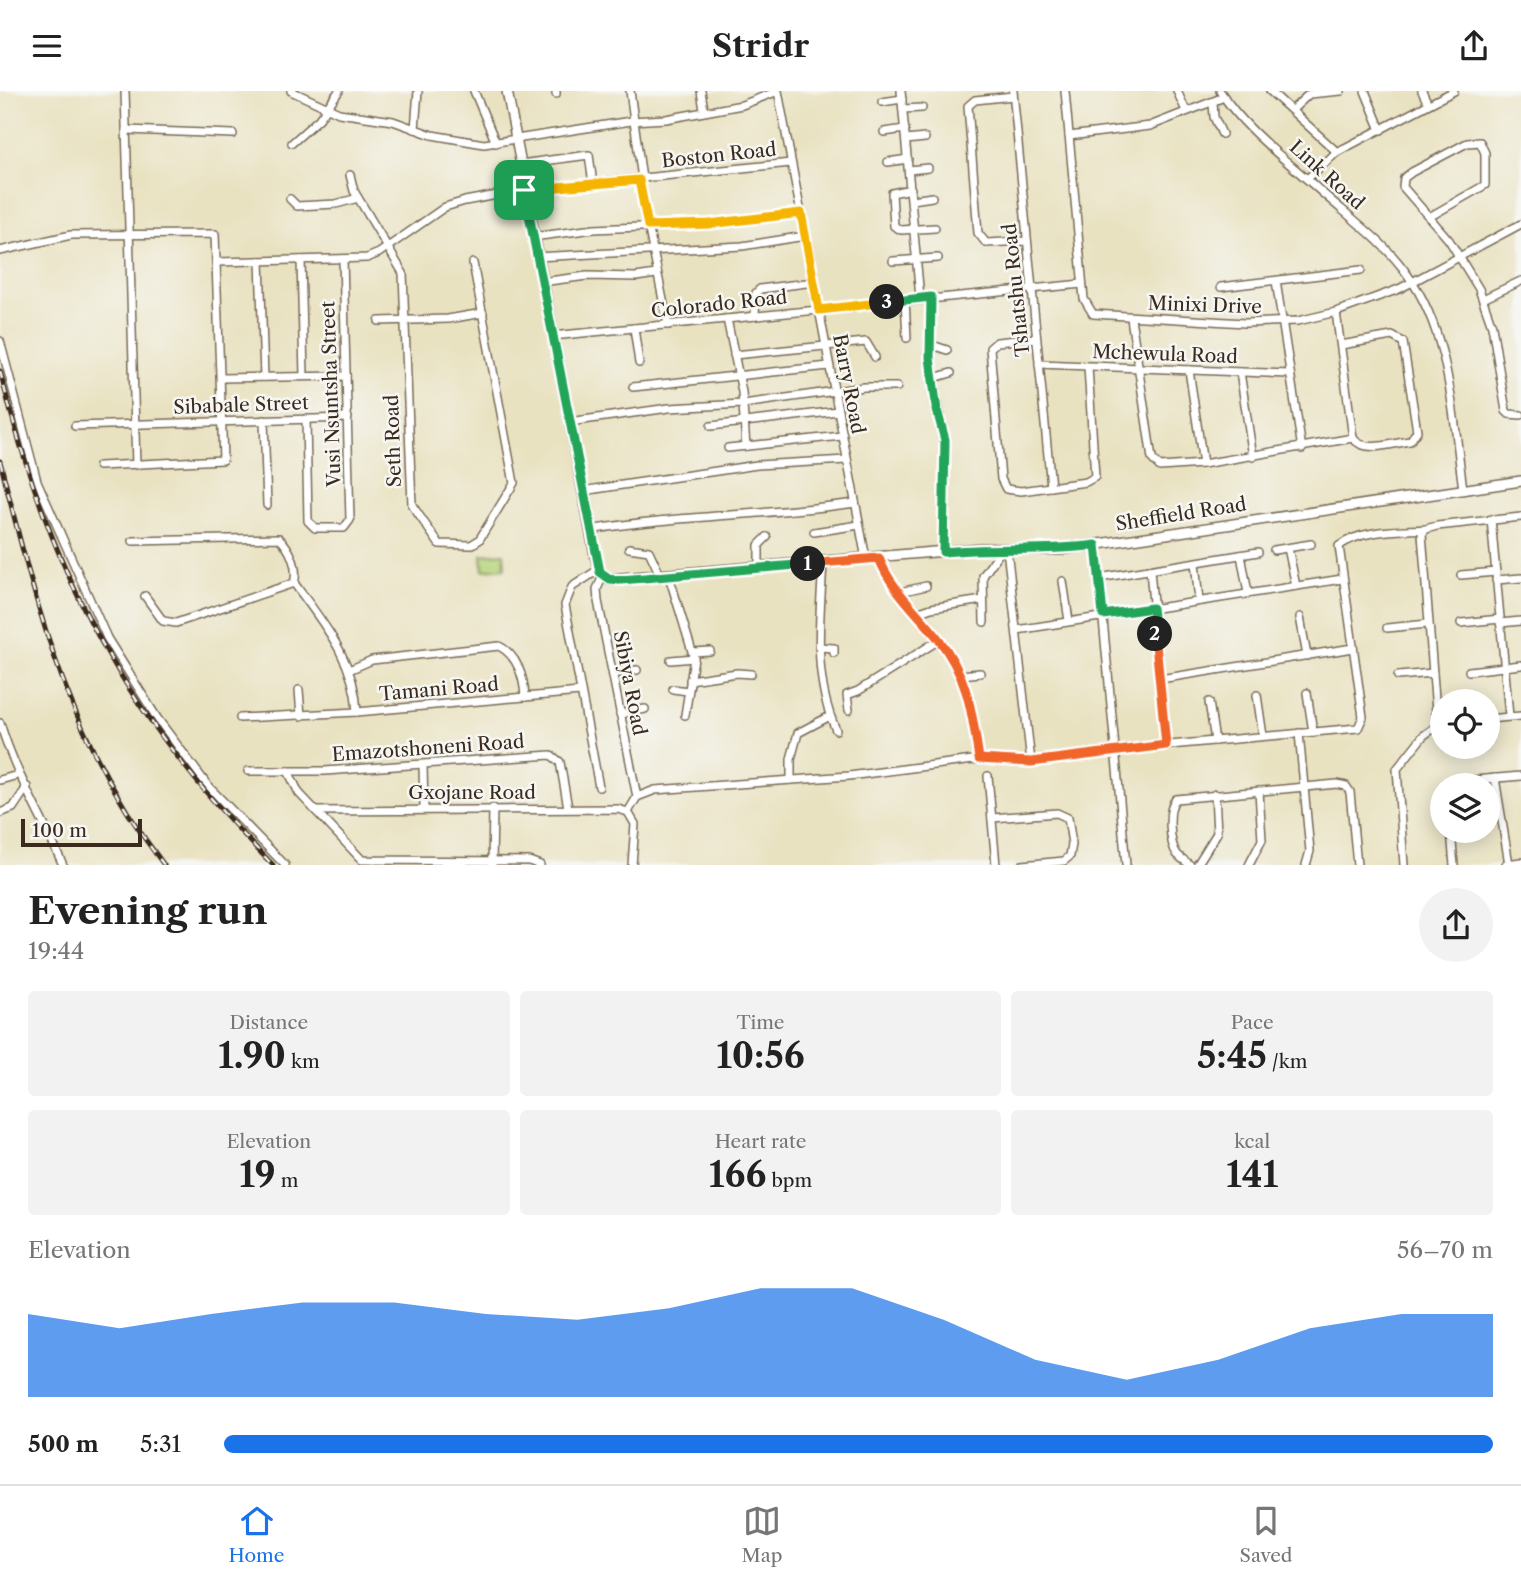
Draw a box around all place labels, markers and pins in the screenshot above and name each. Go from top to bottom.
pin [494,160,554,220]
pin: 3 [870,285,904,319]
pin: 1 [790,547,826,581]
pin: 2 [1138,617,1172,651]

